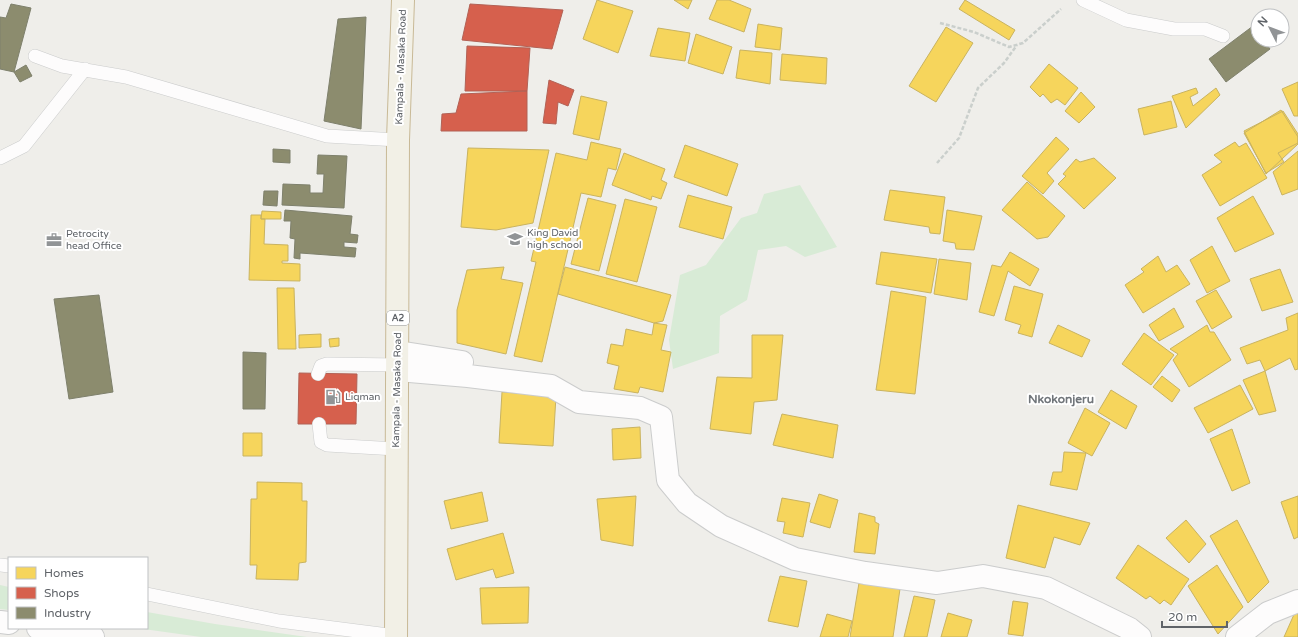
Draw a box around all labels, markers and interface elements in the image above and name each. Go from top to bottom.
north arrow [1250,8,1290,48]
street label: Kampala - Masaka Road [393,9,409,125]
text: N [1255,14,1271,29]
place label: King David high school [527,227,581,251]
place label: Petrocity head Office [66,228,122,252]
school or university icon: King David high school [506,230,524,248]
office icon: Petrocity head Office [45,231,63,249]
road number: A2 [387,311,409,325]
street label: Kampala - Masaka Road [390,332,404,448]
fuel station icon: Liqman [324,388,342,406]
place label: Liqman [345,391,380,403]
district label: Nkokonjeru [1028,392,1094,407]
legend [8,557,148,629]
text: Homes [44,566,84,580]
text: Shops [44,586,79,600]
scale bar [1162,603,1227,629]
text: Industry [44,606,91,620]
text: 20 m [1168,610,1197,624]

